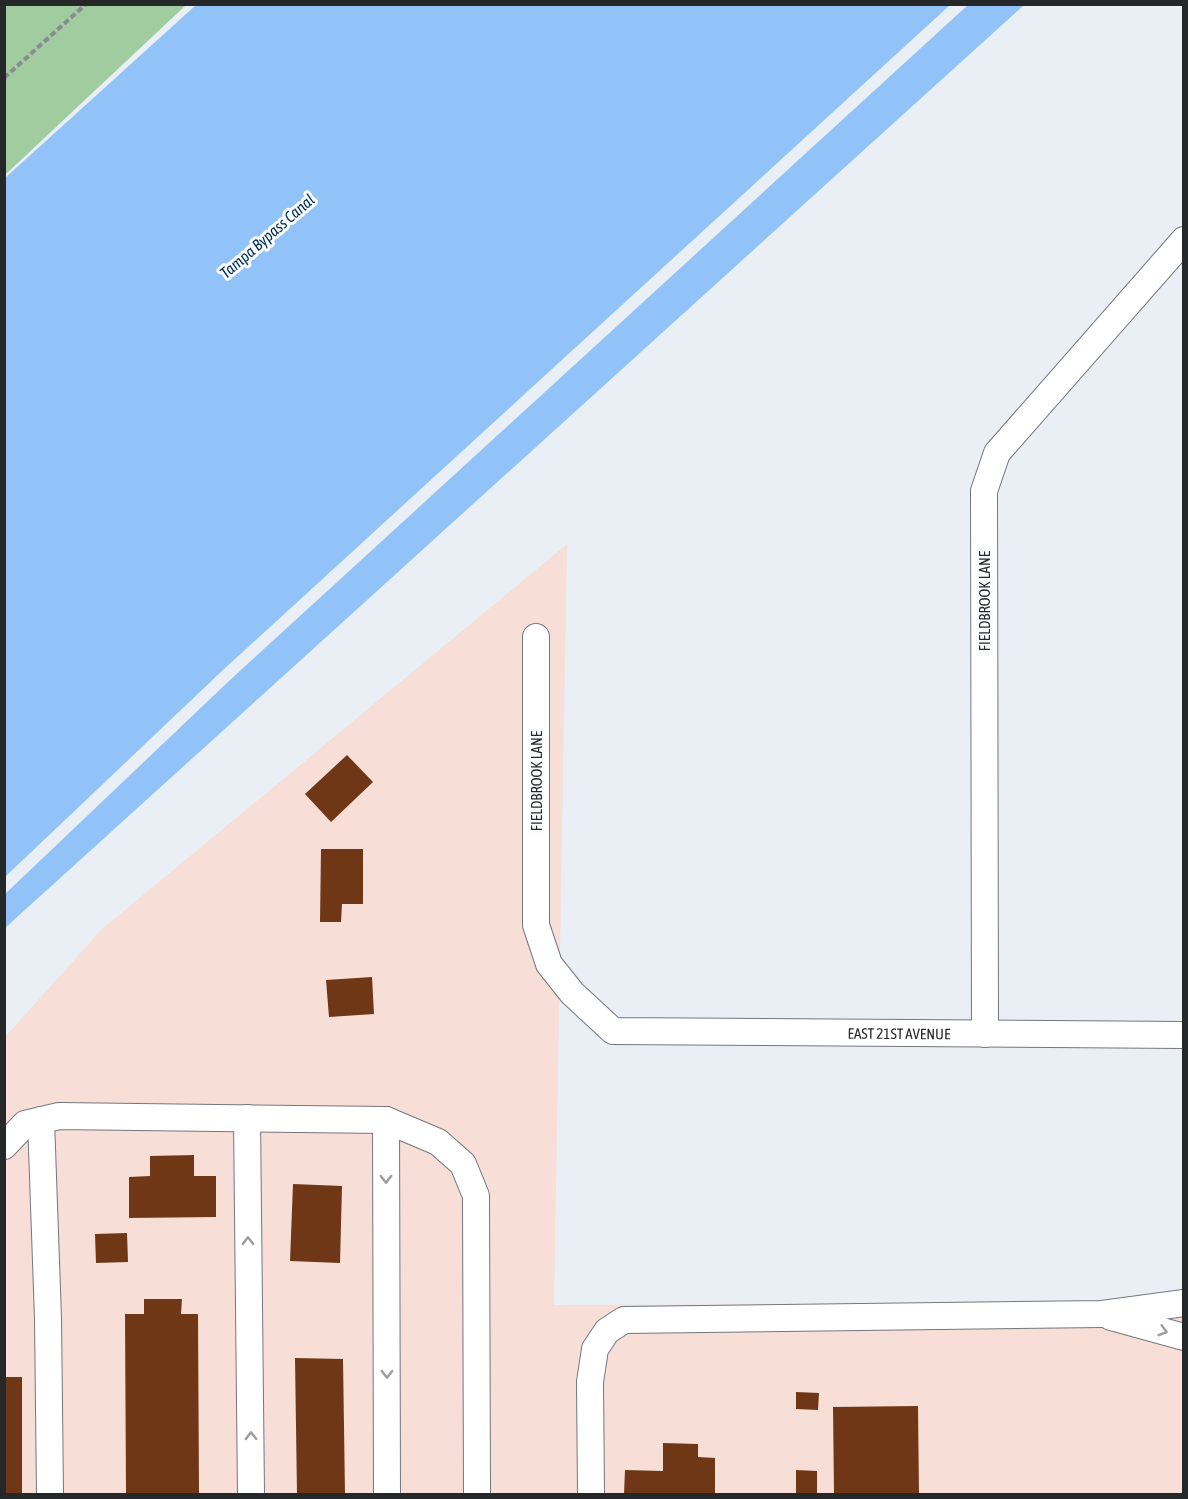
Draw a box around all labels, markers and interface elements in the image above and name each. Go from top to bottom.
water label: Tampa Bypass Canal [216,190,318,283]
street label: FIELDBROOK LANE [976,550,993,651]
street label: FIELDBROOK LANE [528,730,545,831]
street label: EAST 21ST AVENUE [848,1024,951,1042]
one-way arrow [380,1174,392,1183]
one-way arrow [242,1237,255,1246]
one-way arrow [1157,1324,1168,1336]
one-way arrow [381,1369,393,1378]
one-way arrow [244,1432,257,1441]

